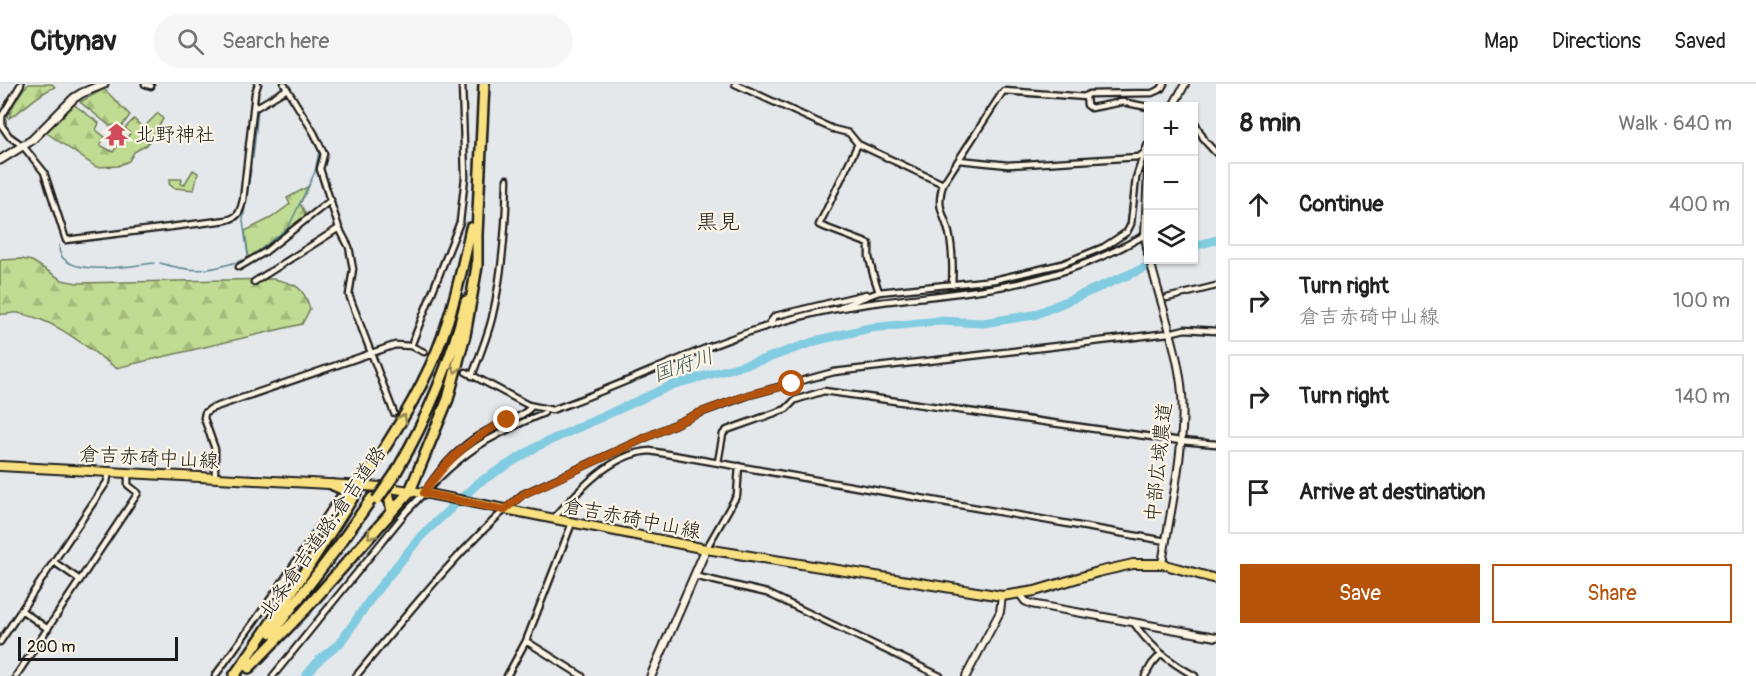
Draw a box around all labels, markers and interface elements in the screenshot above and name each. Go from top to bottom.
search box [153,14,573,68]
text: Citynav [30,24,117,59]
icon: search [174,25,207,58]
text: Search here [222,27,329,55]
text: Map [1484,28,1519,55]
text: Directions [1552,28,1641,55]
text: Saved [1674,28,1726,55]
map controls [1144,102,1198,264]
button: + [1144,102,1198,156]
text: 8 min [1240,107,1301,139]
text: Walk · 640 m [1618,111,1732,136]
temple icon: 北野神社 [104,121,130,147]
place label: 北野神社 [135,122,215,147]
button: − [1144,156,1198,210]
icon: ahead [1242,188,1275,221]
text: Continue [1299,190,1383,218]
text: 400 m [1669,192,1730,217]
district label: 黒見 [696,208,740,236]
button: layers [1144,210,1198,264]
text: Turn right [1299,272,1389,300]
icon: right [1242,284,1275,317]
text: 100 m [1673,288,1730,313]
text: 倉吉赤碕中山線 [1299,304,1439,329]
water label: 国府川 [649,342,717,388]
one-way arrow [451,363,463,374]
route start [778,370,804,396]
icon: right [1242,380,1275,413]
text: Turn right [1299,382,1389,410]
text: 140 m [1675,384,1730,409]
street label: 中部広域農道 [1140,401,1177,523]
route end [493,406,519,432]
one-way arrow [396,414,407,424]
street label: 倉吉赤碕中山線 [78,441,220,474]
street label: 北条倉吉道路;倉吉道路 [253,441,392,624]
icon: arrive [1242,476,1275,509]
text: Arrive at destination [1299,478,1485,506]
street label: 倉吉赤碕中山線 [561,493,703,544]
one-way arrow [367,528,378,539]
button: Save [1240,564,1480,623]
button: Share [1492,564,1732,623]
scale bar [18,634,178,662]
text: 200 m [27,637,75,657]

